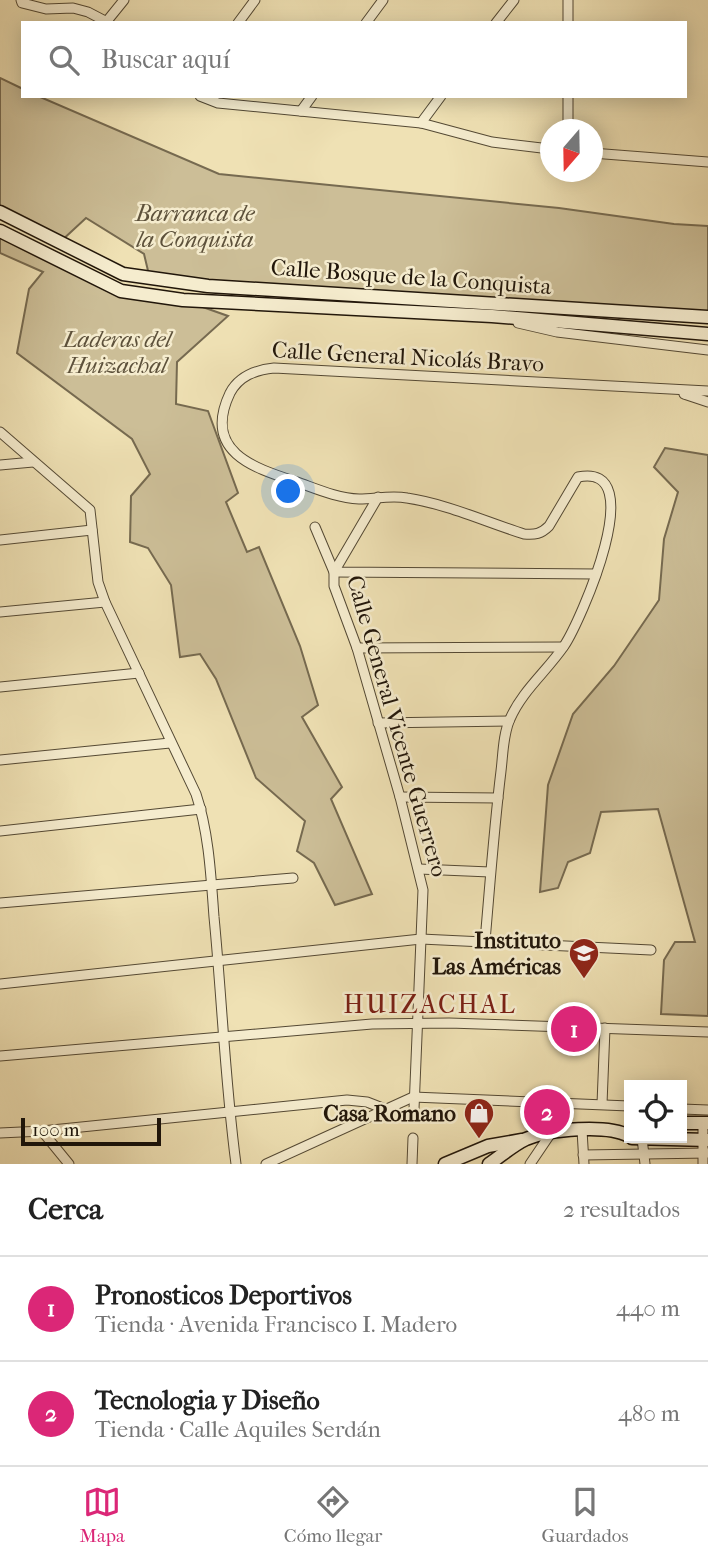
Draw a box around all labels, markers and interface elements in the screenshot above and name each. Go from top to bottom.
search box [21,21,687,98]
icon: search [45,41,83,79]
text: Buscar aquí [101,44,230,75]
north arrow [540,119,603,182]
park label: Barranca de la Conquista [133,200,255,253]
street label: Calle Bosque de la Conquista [270,254,553,300]
park label: Laderas del Huizachal [61,326,173,379]
street label: Calle General Nicolás Bravo [271,336,545,378]
your location [271,474,305,508]
street label: Calle General Vicente Guerrero [341,572,453,880]
place label: Instituto Las Américas [432,927,562,980]
school or university icon: Instituto Las Américas [567,936,601,980]
district label: HUIZACHAL [343,989,517,1020]
pin: 1 [551,1003,597,1055]
map controls [624,1080,687,1143]
button: locate [624,1080,687,1143]
pin: 2 [524,1086,570,1138]
shop icon: Casa Romano [462,1096,496,1140]
place label: Casa Romano [323,1100,456,1127]
scale bar [21,1115,161,1147]
text: 100 m [32,1119,80,1141]
text: Cerca [28,1192,103,1227]
text: 2 resultados [563,1196,680,1223]
text: Pronosticos Deportivos [95,1280,352,1311]
text: 1 [47,1295,55,1322]
text: 440 m [616,1295,680,1322]
text: Tienda · Avenida Francisco I. Madero [95,1311,457,1338]
text: Tecnologia y Diseño [95,1385,320,1416]
text: 2 [45,1400,57,1427]
text: 480 m [618,1400,680,1427]
text: Tienda · Calle Aquiles Serdán [95,1416,381,1443]
tab: Mapa [80,1483,125,1547]
tab: Cómo llegar [284,1483,382,1547]
tab: Guardados [541,1483,628,1547]

